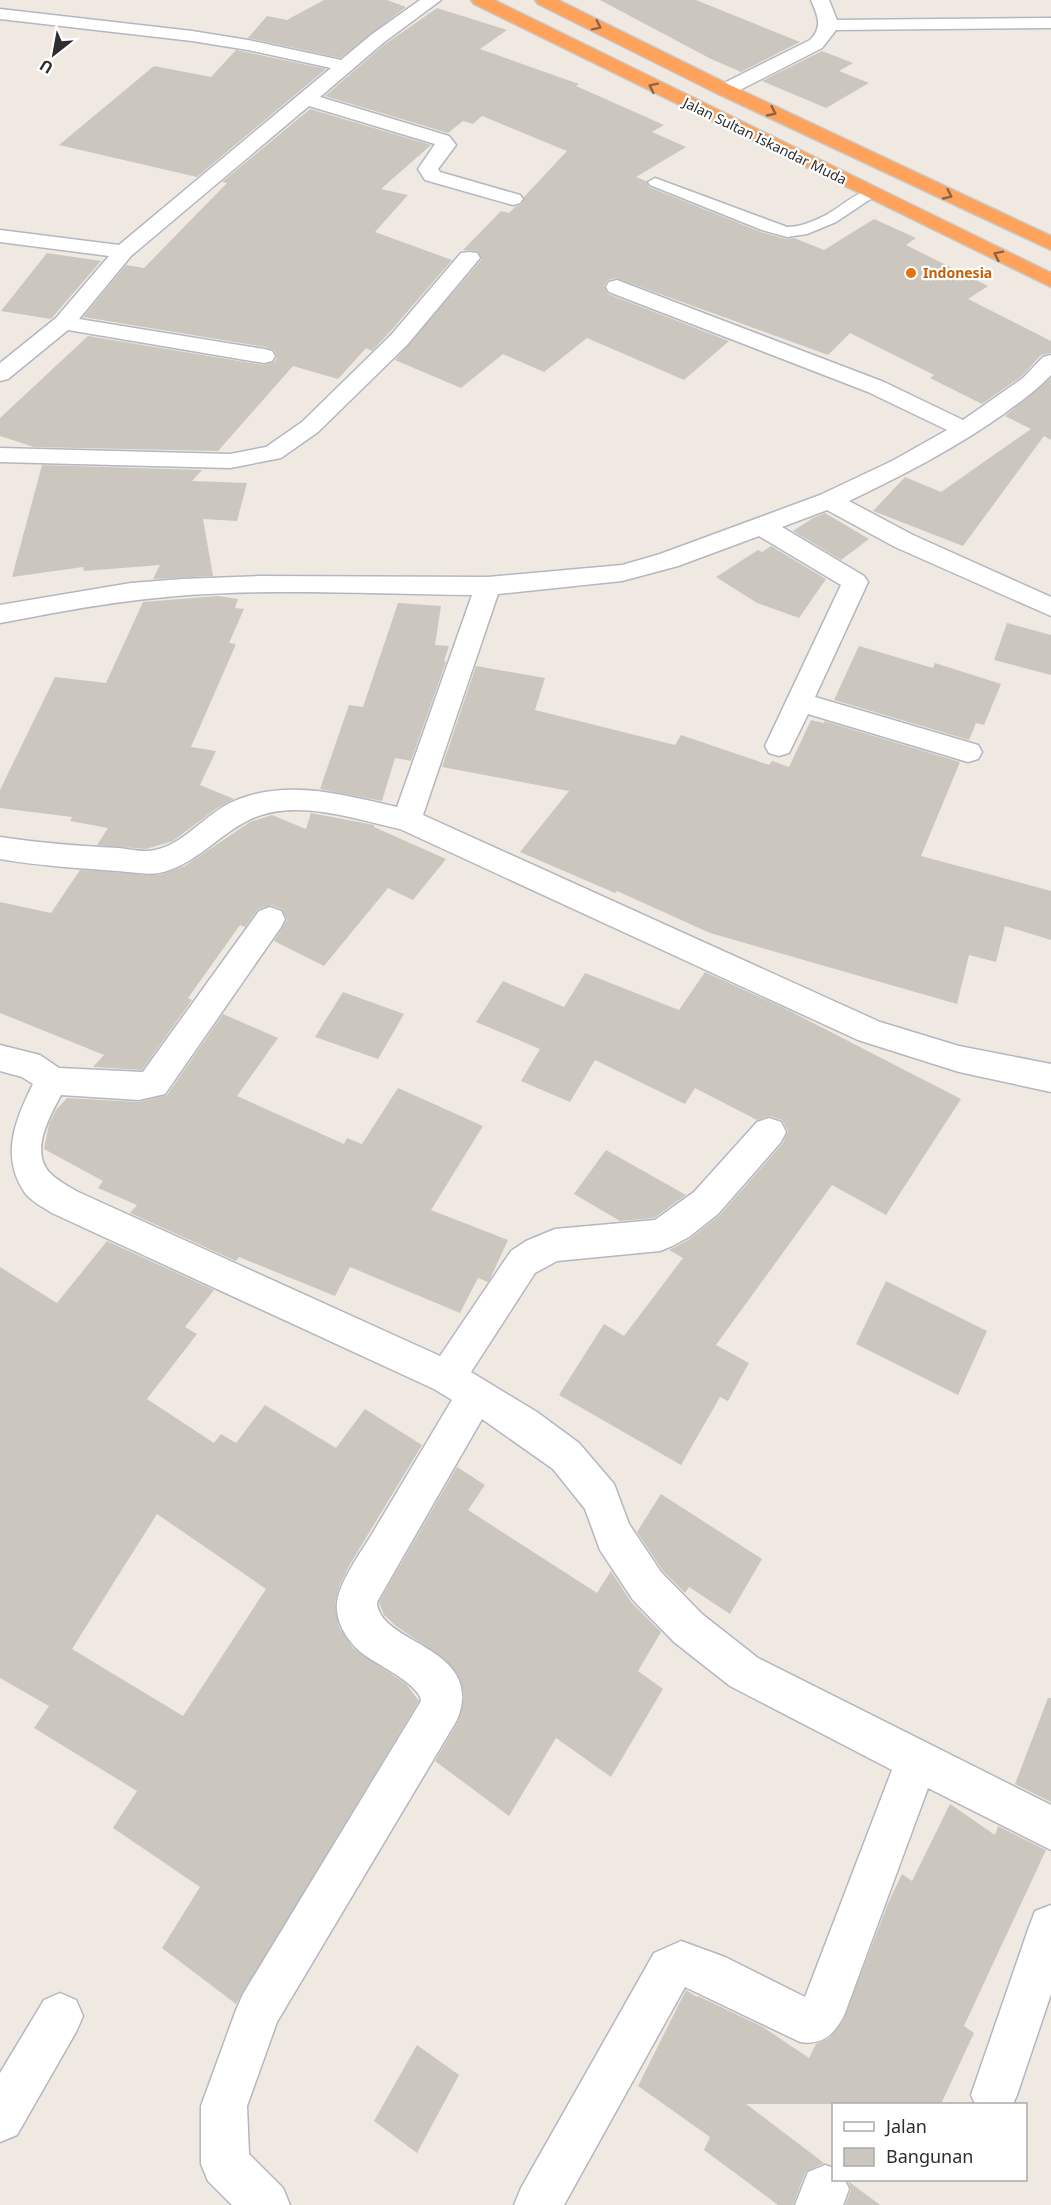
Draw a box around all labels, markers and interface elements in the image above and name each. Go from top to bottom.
one-way arrow [590,19,601,30]
north arrow [24,24,84,84]
text: U [35,54,57,79]
one-way arrow [649,82,660,94]
street label: Jalan Sultan Iskandar Muda [678,92,850,188]
one-way arrow [765,104,776,116]
one-way arrow [942,188,953,200]
one-way arrow [994,251,1005,263]
place label: Indonesia [923,263,992,282]
marker: Indonesia [904,266,918,280]
legend [832,2103,1027,2181]
text: Jalan [884,2114,927,2138]
text: Bangunan [886,2144,973,2168]

